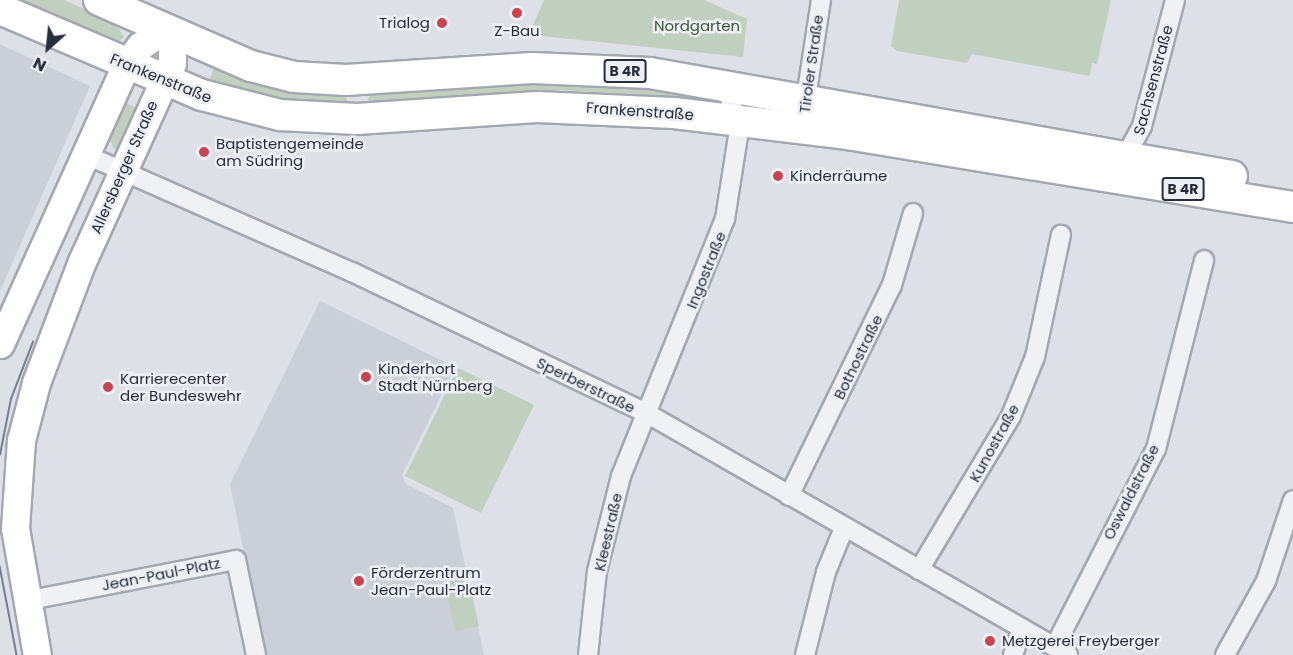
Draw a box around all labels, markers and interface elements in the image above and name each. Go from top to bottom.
marker: Z-Bau [510,6,524,20]
place label: Trialog [379,14,430,32]
street label: Tiroler Straße [795,14,827,114]
marker: Trialog [435,16,449,30]
park label: Nordgarten [654,17,740,35]
north arrow [18,18,78,78]
place label: Z-Bau [494,22,540,40]
street label: Sachsenstraße [1130,23,1176,137]
street label: Frankenstraße [108,49,214,107]
text: N [29,52,50,77]
road number: B 4R [602,60,648,82]
street label: Allersberger Straße [87,98,161,236]
street label: Frankenstraße [585,98,695,124]
place label: Baptistengemeinde am Südring [216,134,364,169]
marker: Baptistengemeinde am Südring [197,145,211,159]
place label: Kinderräume [790,167,887,185]
marker: Kinderräume [771,169,785,183]
road number: B 4R [1160,178,1206,200]
street label: Ingostraße [682,229,730,311]
street label: Bothostraße [830,312,886,402]
street label: Sperberstraße [534,353,638,417]
place label: Kinderhort Stadt Nürnberg [378,359,493,394]
place label: Karrierecenter der Bundeswehr [120,369,241,404]
marker: Kinderhort Stadt Nürnberg [359,370,373,384]
marker: Karrierecenter der Bundeswehr [101,380,115,394]
street label: Kunostraße [965,401,1023,485]
street label: Oswaldstraße [1099,441,1163,543]
street label: Kleestraße [590,491,626,573]
street label: Jean-Paul-Platz [100,554,222,594]
place label: Förderzentrum Jean-Paul-Platz [371,563,491,598]
marker: Förderzentrum Jean-Paul-Platz [352,574,366,588]
place label: Metzgerei Freyberger [1002,632,1159,650]
marker: Metzgerei Freyberger [983,634,997,648]

